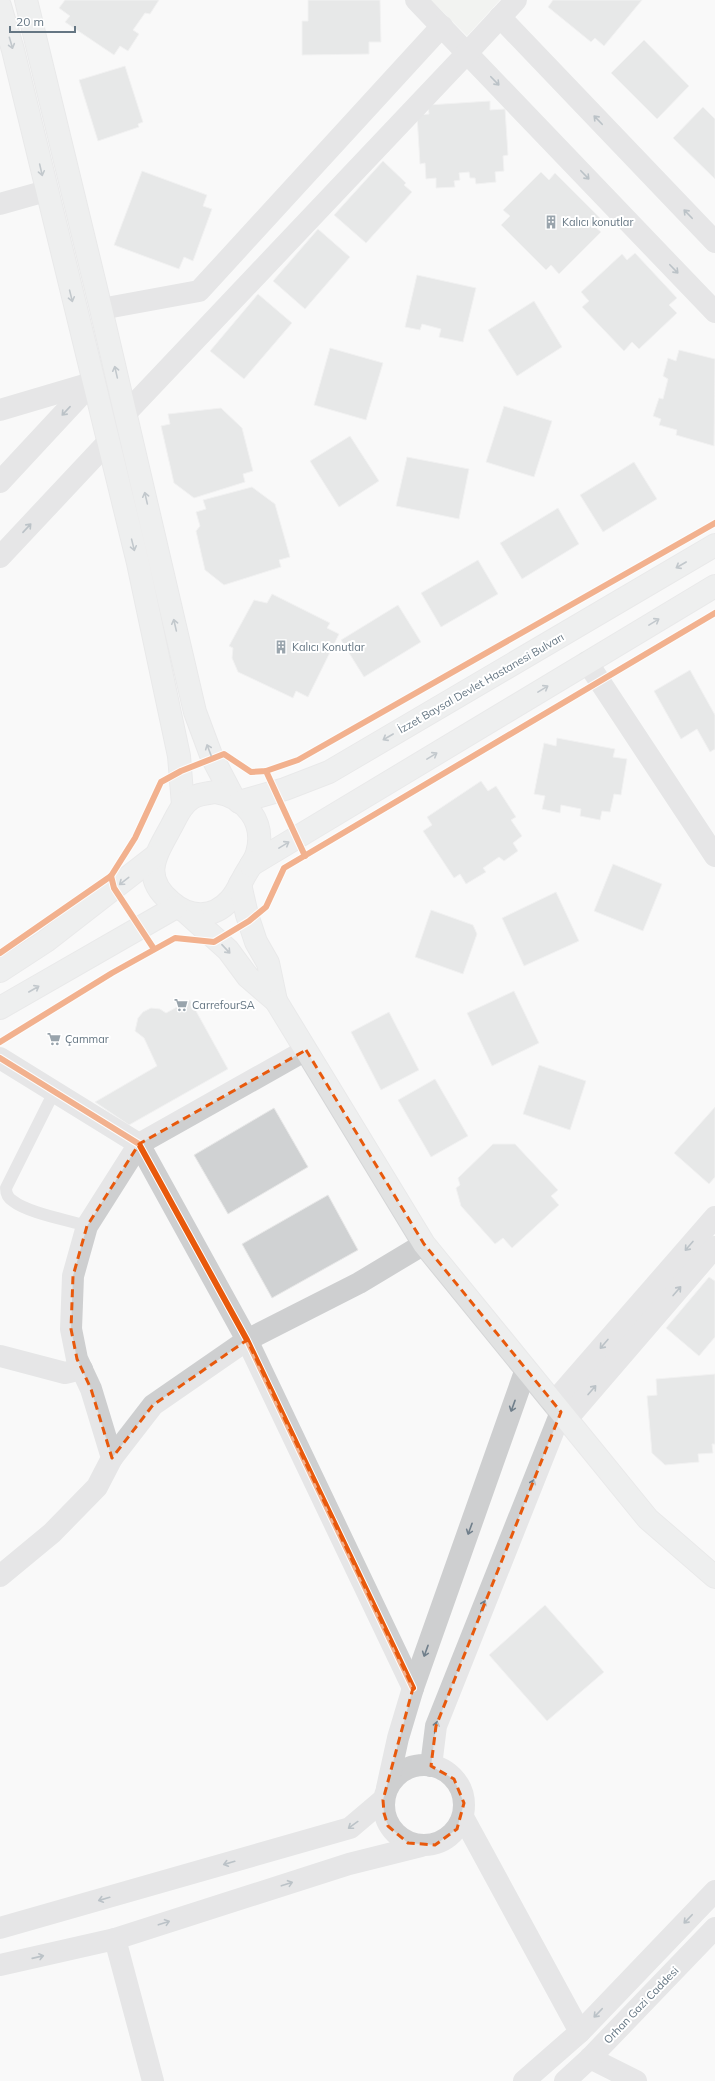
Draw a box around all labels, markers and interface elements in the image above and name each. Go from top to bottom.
scale bar [10,8,75,34]
text: 20 m [16,14,44,29]
one-way arrow [8,37,15,50]
one-way arrow [490,76,500,86]
one-way arrow [593,115,603,125]
one-way arrow [38,163,45,176]
one-way arrow [580,170,590,180]
one-way arrow [683,209,693,219]
building icon: Kalıcı konutlar [543,214,559,230]
place label: Kalıcı konutlar [562,215,633,229]
one-way arrow [670,264,679,274]
one-way arrow [68,289,76,302]
one-way arrow [112,366,119,379]
one-way arrow [61,406,71,416]
one-way arrow [141,492,149,505]
one-way arrow [22,523,32,533]
one-way arrow [130,538,137,551]
one-way arrow [675,561,687,569]
one-way arrow [648,617,660,625]
one-way arrow [171,619,178,632]
street label: İzzet Baysal Devlet Hastanesi Bulvarı [396,630,566,736]
building icon: Kalıcı Konutlar [273,639,289,655]
place label: Kalıcı Konutlar [292,640,365,654]
one-way arrow [537,684,549,692]
one-way arrow [382,734,394,742]
one-way arrow [205,745,212,757]
one-way arrow [426,751,438,759]
one-way arrow [278,840,290,848]
one-way arrow [118,877,129,885]
one-way arrow [222,944,231,954]
one-way arrow [28,984,40,992]
supermarket icon: CarrefourSA [173,997,189,1013]
place label: CarrefourSA [192,998,255,1012]
supermarket icon: Çammar [46,1031,62,1047]
place label: Çammar [65,1032,109,1046]
one-way arrow [685,1241,694,1252]
one-way arrow [672,1286,682,1296]
one-way arrow [600,1339,609,1350]
one-way arrow [588,1384,597,1395]
one-way arrow [509,1399,516,1412]
one-way arrow [528,1480,536,1492]
one-way arrow [465,1522,473,1534]
one-way arrow [480,1601,488,1613]
one-way arrow [422,1644,429,1657]
one-way arrow [433,1721,441,1734]
one-way arrow [348,1821,359,1829]
one-way arrow [223,1860,236,1867]
one-way arrow [281,1880,294,1887]
one-way arrow [98,1896,111,1903]
one-way arrow [683,1914,693,1924]
one-way arrow [157,1919,170,1926]
one-way arrow [31,1952,44,1960]
street label: Orhan Gazi Caddesi [601,1963,681,2047]
one-way arrow [593,2008,603,2018]

